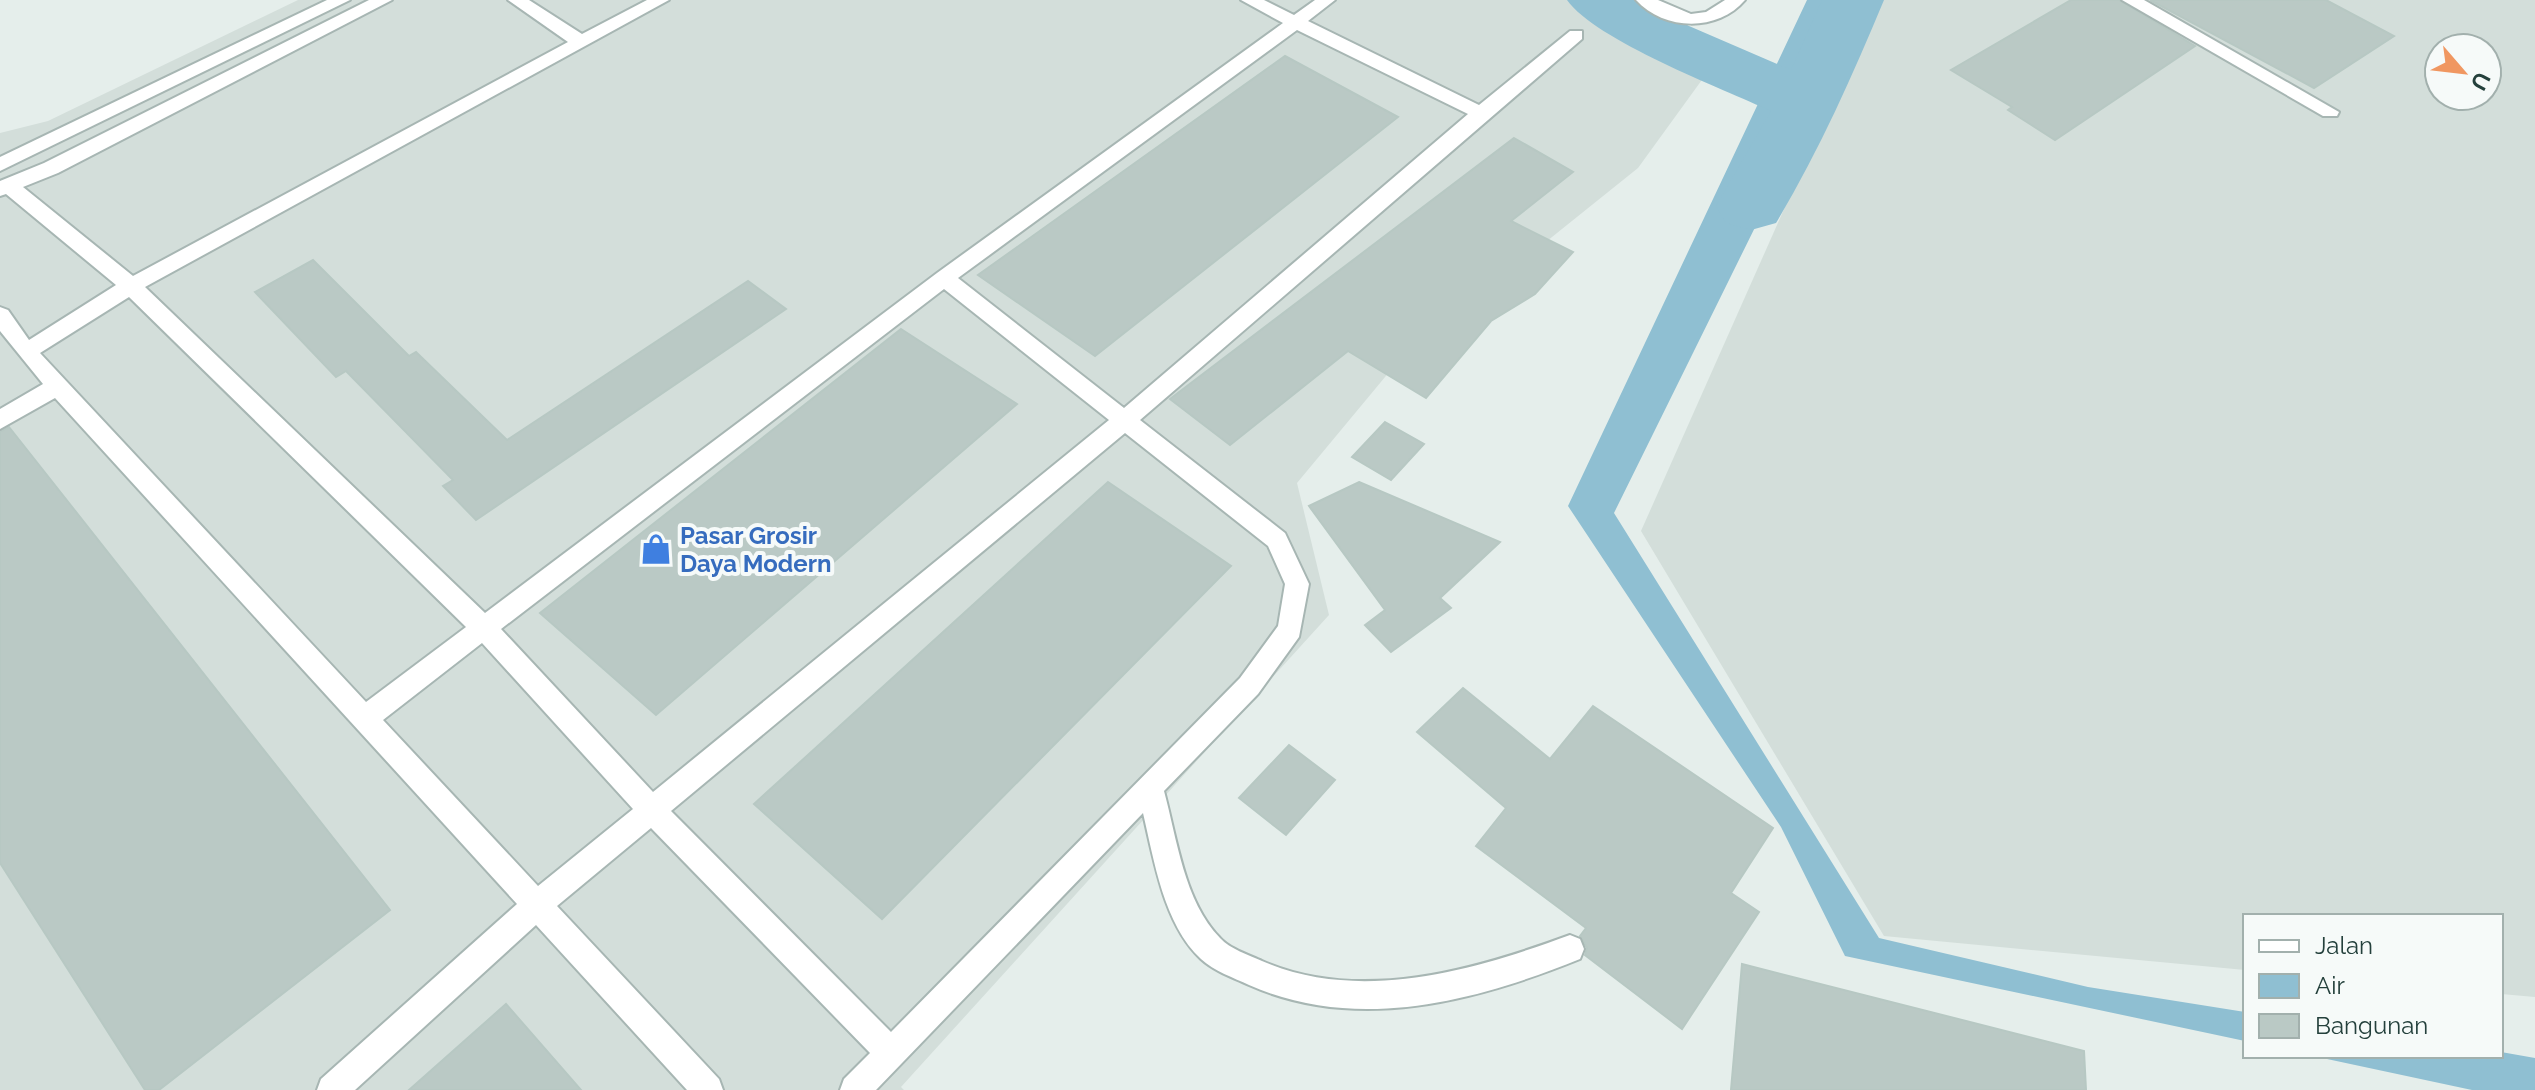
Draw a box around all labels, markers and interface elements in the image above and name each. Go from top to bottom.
north arrow [2423,32,2503,112]
text: U [2465,68,2496,95]
place label: Pasar Grosir Daya Modern [680,521,831,578]
shop icon: Pasar Grosir Daya Modern [639,532,673,566]
legend [2243,914,2503,1058]
text: Jalan [2315,931,2373,960]
text: Air [2315,971,2345,1000]
text: Bangunan [2315,1011,2428,1040]

